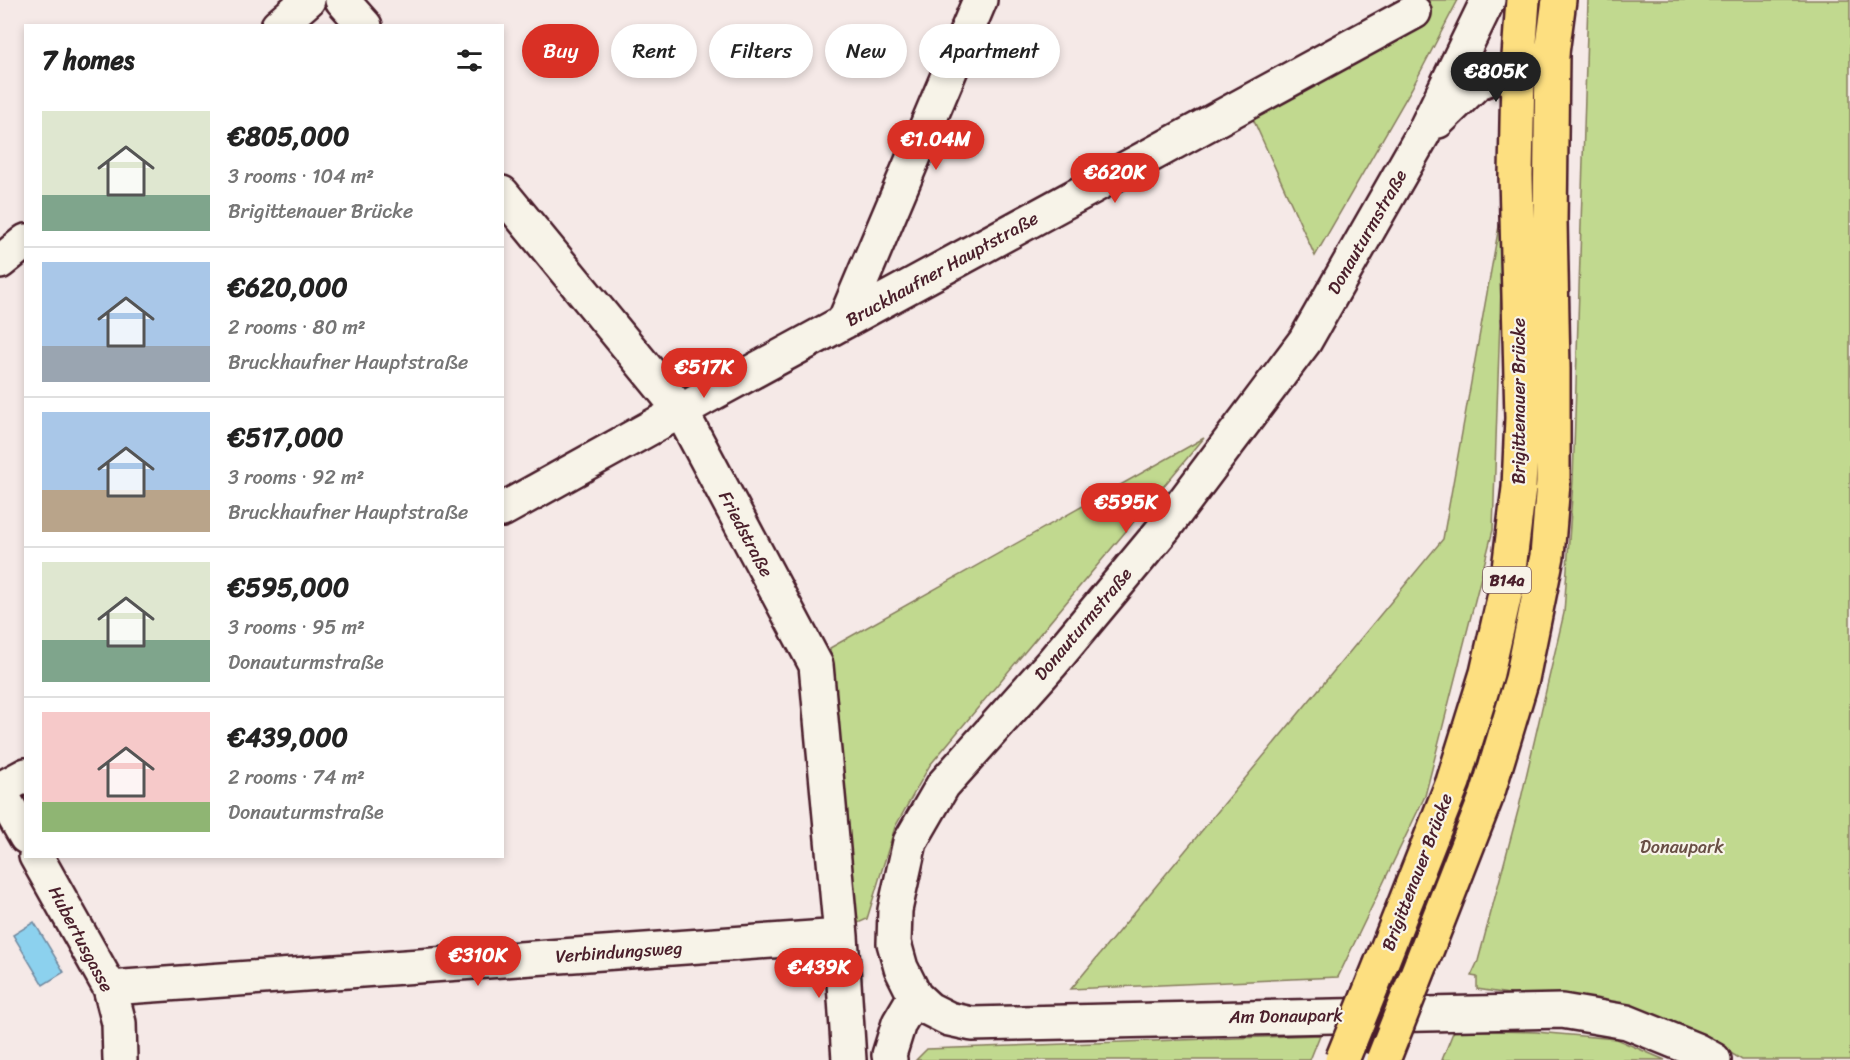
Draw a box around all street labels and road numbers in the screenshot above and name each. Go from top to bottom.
street label: Donauturmstraße [1318,163,1416,301]
street label: Bruckhaufner Hauptstraße [840,203,1044,335]
street label: Brigittenauer Brücke [1503,318,1535,484]
street label: Friedstraße [710,485,782,583]
street label: Donauturmstraße [1026,560,1140,688]
road number: B14a [1483,567,1531,593]
street label: Brigittenauer Brücke [1372,788,1462,956]
street label: Hubertusgasse [39,880,123,998]
street label: Verbindungsweg [554,932,684,972]
street label: Am Donaupark [1228,999,1344,1033]

